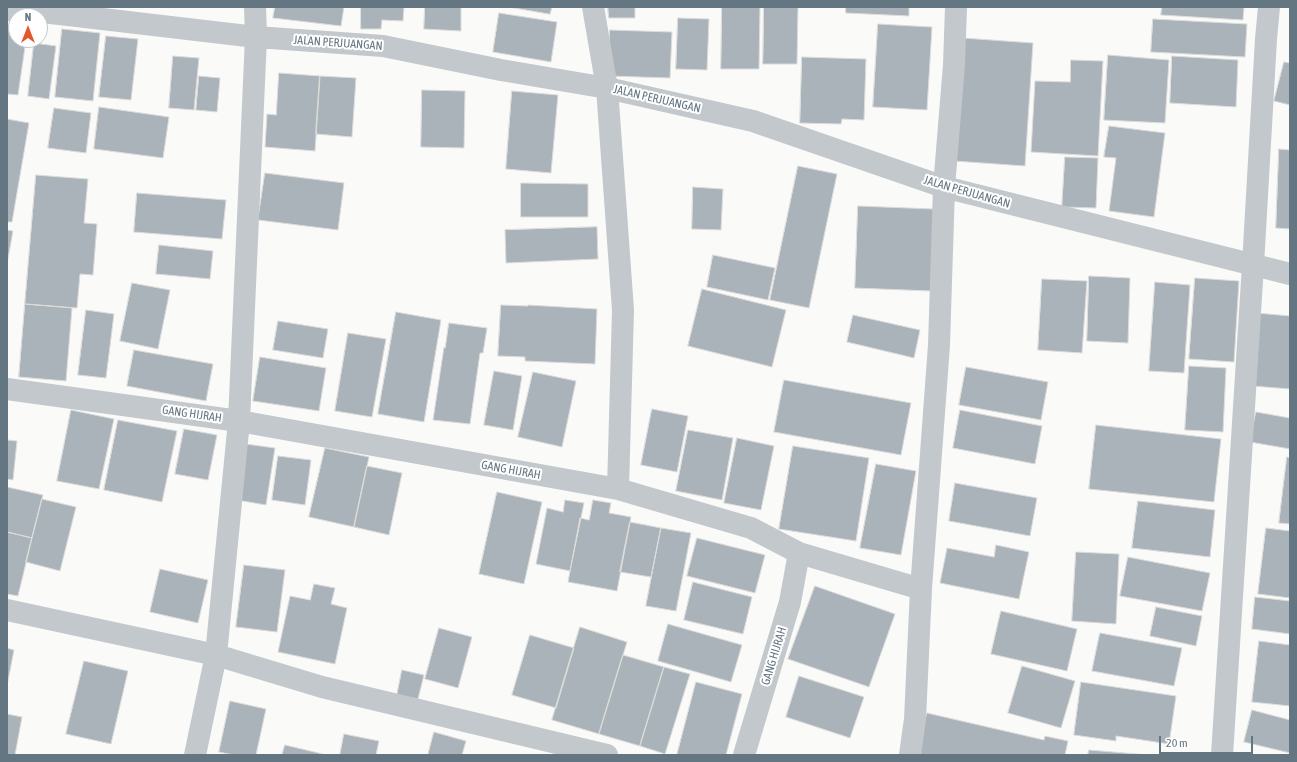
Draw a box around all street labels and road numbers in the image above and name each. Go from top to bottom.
street label: JALAN PERJUANGAN [293,33,383,53]
street label: JALAN PERJUANGAN [612,82,702,116]
street label: JALAN PERJUANGAN [922,173,1012,211]
street label: GANG HIJRAH [161,403,223,425]
street label: GANG HIJRAH [480,458,542,482]
street label: GANG HIJRAH [758,625,790,687]

